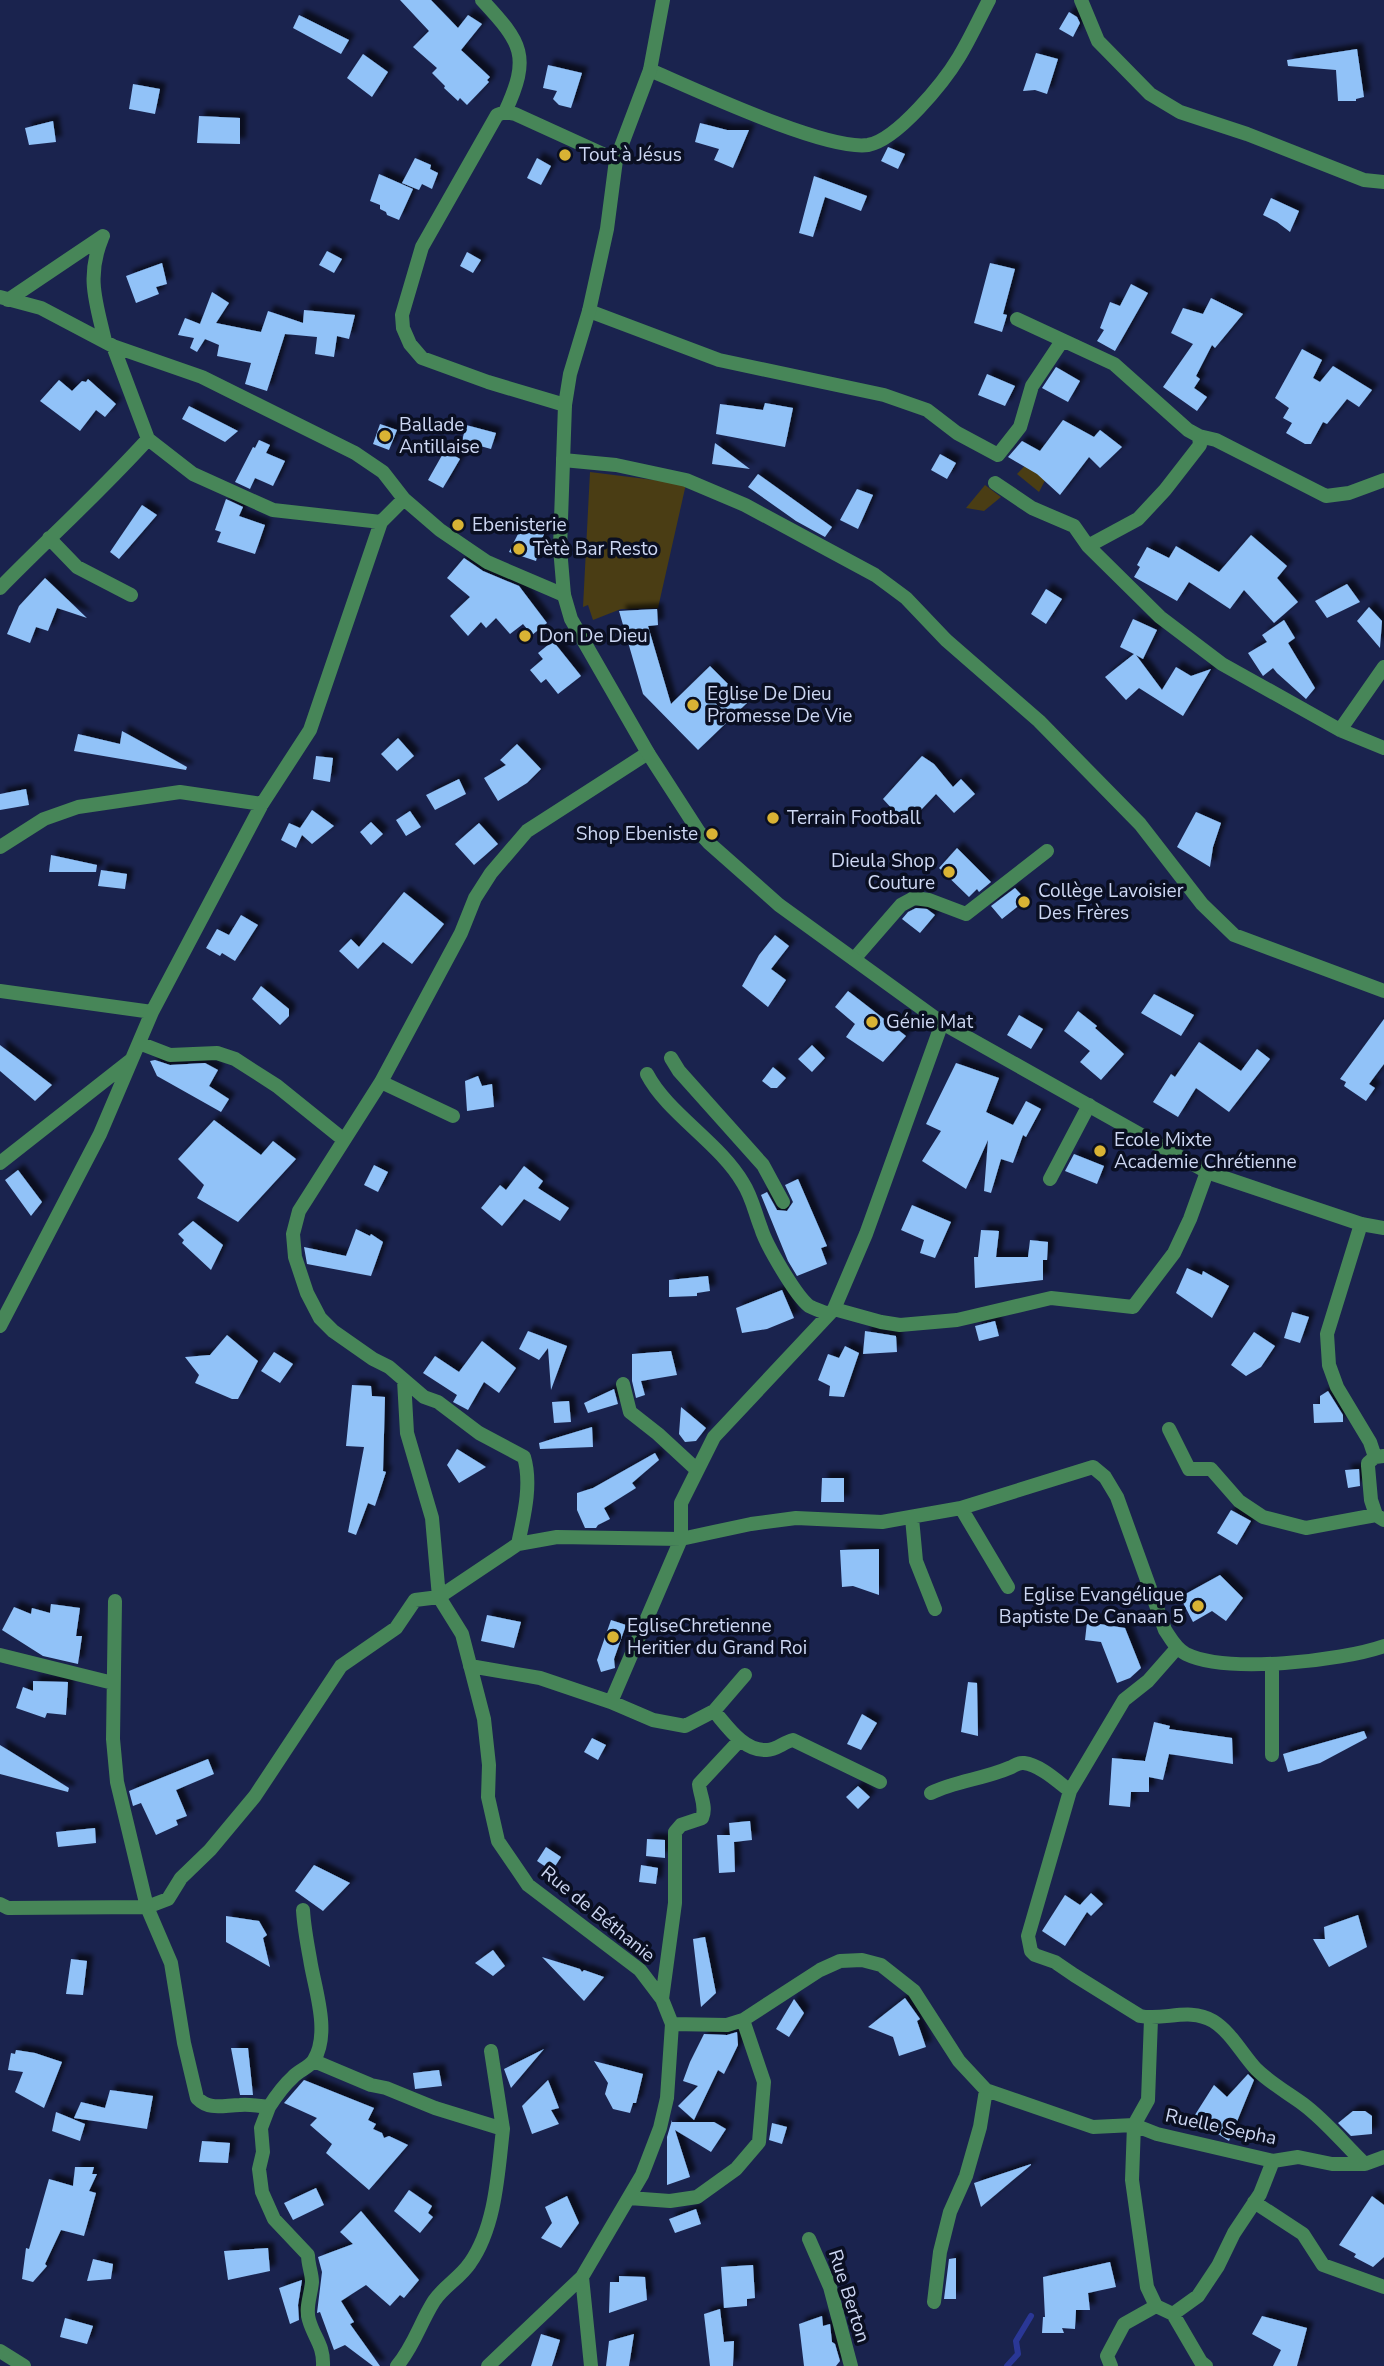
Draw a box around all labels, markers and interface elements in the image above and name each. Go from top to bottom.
place label: Tout à Jésus [579,142,682,168]
marker: Tout à Jésus [557,147,573,163]
place label: Ballade Antillaise [399,412,480,460]
marker: Ballade Antillaise [377,428,393,444]
place label: Ebenisterie [472,512,567,538]
marker: Ebenisterie [450,517,466,533]
place label: Tètè Bar Resto [533,536,658,562]
marker: Tètè Bar Resto [511,541,527,557]
place label: Don De Dieu [539,623,648,649]
marker: Don De Dieu [517,628,533,644]
place label: Eglise De Dieu Promesse De Vie [707,681,852,729]
marker: Eglise De Dieu Promesse De Vie [685,697,701,713]
place label: Terrain Football [787,805,921,831]
marker: Terrain Football [765,810,781,826]
place label: Shop Ebeniste [576,821,698,847]
marker: Shop Ebeniste [704,826,720,842]
place label: Dieula Shop Couture [831,848,935,896]
marker: Dieula Shop Couture [941,864,957,880]
place label: Collège Lavoisier Des Frères [1038,878,1184,926]
marker: Collège Lavoisier Des Frères [1016,894,1032,910]
place label: Génie Mat [886,1009,973,1035]
marker: Génie Mat [864,1014,880,1030]
place label: Ecole Mixte Academie Chrétienne [1114,1127,1297,1175]
marker: Ecole Mixte Academie Chrétienne [1092,1143,1108,1159]
place label: Eglise Evangélique Baptiste De Canaan 5 [999,1582,1184,1630]
marker: Eglise Evangélique Baptiste De Canaan 5 [1190,1598,1206,1614]
place label: EgliseChretienne Heritier du Grand Roi [627,1613,807,1661]
marker: EgliseChretienne Heritier du Grand Roi [605,1629,621,1645]
street label: Rue de Béthanie [535,1860,661,1968]
street label: Ruelle Sepha [1163,2102,1279,2152]
street label: Rue Berton [822,2246,876,2346]

